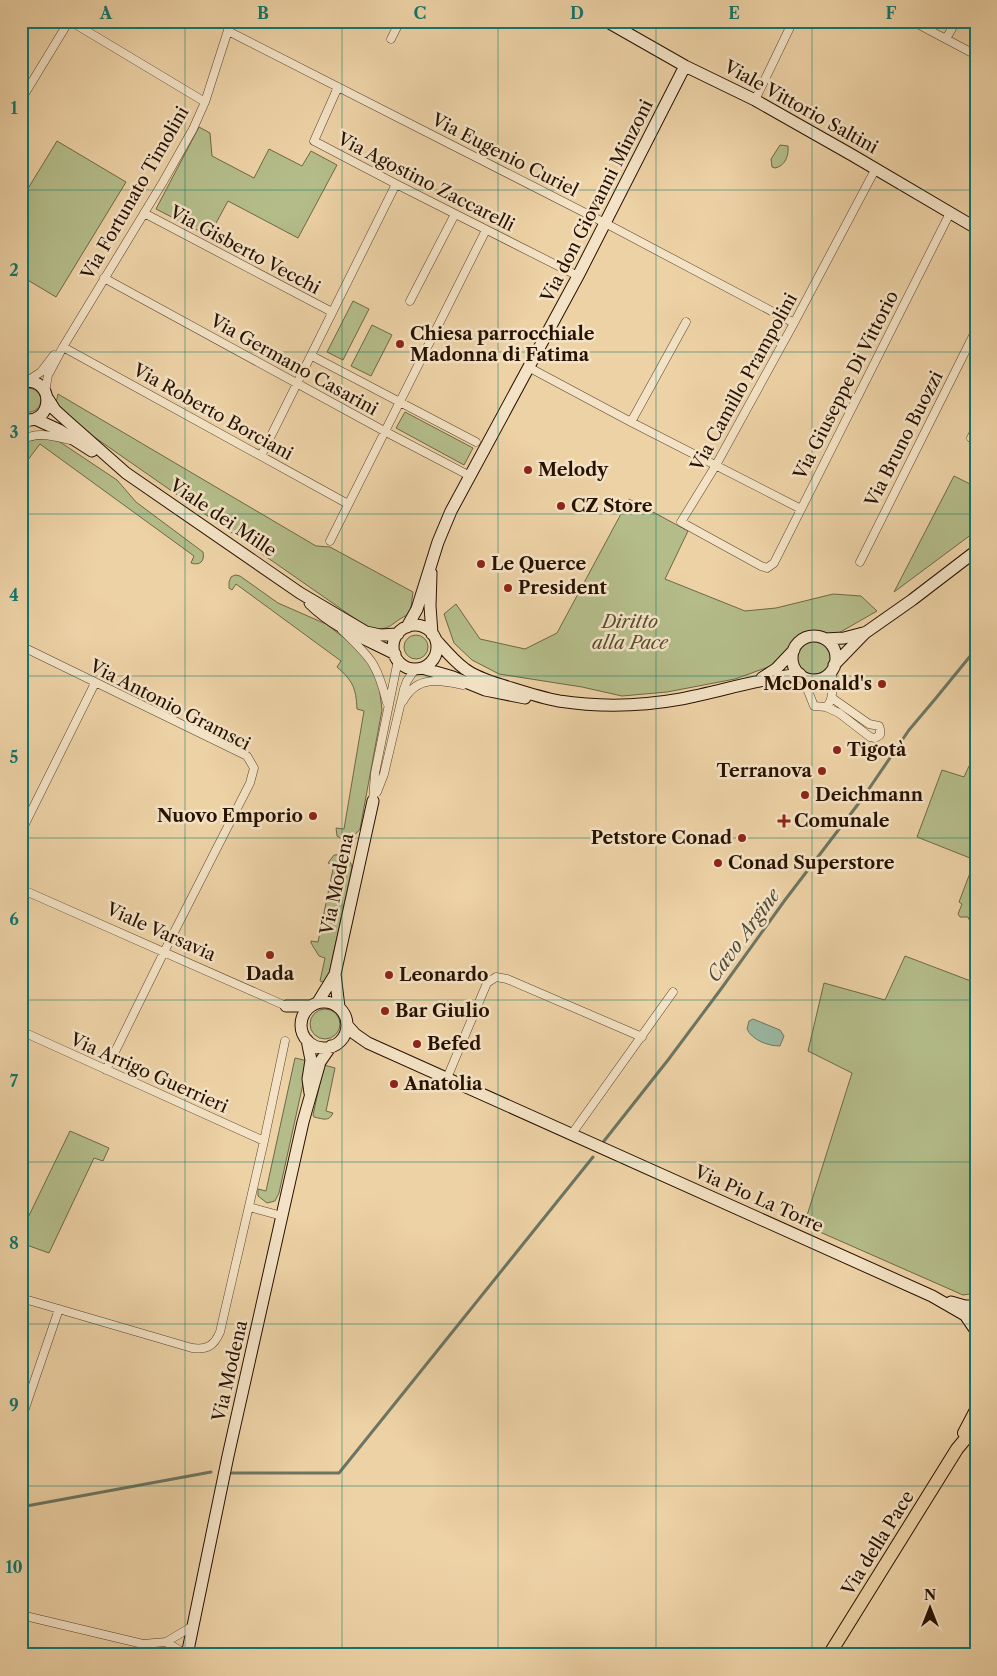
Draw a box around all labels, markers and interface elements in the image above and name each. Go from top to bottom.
text: A [99,3,113,23]
text: B [257,3,269,23]
text: C [414,3,426,23]
text: D [570,3,584,23]
text: E [728,3,740,23]
text: F [886,3,897,23]
street label: Viale Vittorio Saltini [719,55,882,159]
street label: Via don Giovanni Minzoni [536,95,658,307]
text: 1 [10,98,18,118]
street label: Via Fortunato Timolini [76,102,194,284]
street label: Via Eugenio Curiel [427,108,582,201]
street label: Via Agostino Zaccarelli [333,127,519,236]
street label: Via Gisberto Vecchi [165,200,325,299]
text: 2 [9,260,19,280]
street label: Via Giuseppe Di Vittorio [788,287,903,484]
street label: Via Camillo Prampolini [685,289,802,476]
street label: Via Germano Casarini [205,309,382,421]
place label: Chiesa parrocchiale Madonna di Fatima [410,323,595,366]
marker: Chiesa parrocchiale Madonna di Fatima [394,338,406,350]
street label: Via Roberto Borciani [128,358,297,465]
street label: Via Bruno Buozzi [860,367,948,512]
text: 3 [9,422,19,442]
place label: Melody [538,459,609,481]
marker: Melody [522,464,534,476]
street label: Viale dei Mille [165,474,281,562]
place label: CZ Store [571,495,653,517]
marker: CZ Store [555,500,567,512]
place label: Le Querce [491,553,586,575]
marker: Le Querce [475,558,487,570]
place label: President [518,577,608,599]
marker: President [502,582,514,594]
text: 4 [9,585,19,605]
park label: Diritto alla Pace [592,611,669,654]
street label: Via Antonio Gramsci [85,654,254,755]
place label: McDonald's [763,673,872,695]
marker: McDonald's [876,678,888,690]
place label: Tigotà [847,739,907,761]
marker: Tigotà [831,744,843,756]
text: 5 [10,747,19,767]
place label: Terranova [717,760,813,782]
marker: Terranova [816,765,828,777]
place label: Deichmann [815,784,924,806]
marker: Deichmann [799,789,811,801]
place label: Nuovo Emporio [157,805,303,827]
marker: Nuovo Emporio [307,810,319,822]
place label: Comunale [794,810,890,832]
marker: Comunale [778,815,790,827]
place label: Petstore Conad [591,827,732,849]
street label: Via Modena [315,831,359,938]
marker: Petstore Conad [736,832,748,844]
place label: Conad Superstore [728,852,895,874]
marker: Conad Superstore [712,857,724,869]
water label: Cavo Argine [702,884,785,986]
street label: Viale Varsavia [102,898,220,966]
text: 6 [9,909,19,929]
marker: Dada [264,949,276,961]
place label: Dada [246,963,295,985]
place label: Leonardo [399,964,488,986]
marker: Leonardo [383,969,395,981]
place label: Bar Giulio [395,1000,490,1022]
marker: Bar Giulio [379,1005,391,1017]
street label: Via Arrigo Guerrieri [66,1028,232,1118]
place label: Befed [427,1033,481,1055]
marker: Befed [411,1038,423,1050]
text: 7 [10,1071,19,1091]
place label: Anatolia [403,1073,483,1095]
marker: Anatolia [388,1078,400,1090]
street label: Via Pio La Torre [690,1160,827,1237]
text: 8 [9,1233,19,1253]
street label: Via Modena [207,1318,252,1425]
text: 9 [9,1395,19,1415]
street label: Via della Pace [837,1487,919,1600]
text: 10 [5,1557,23,1577]
north arrow [904,1584,954,1634]
text: N [924,1586,936,1604]

